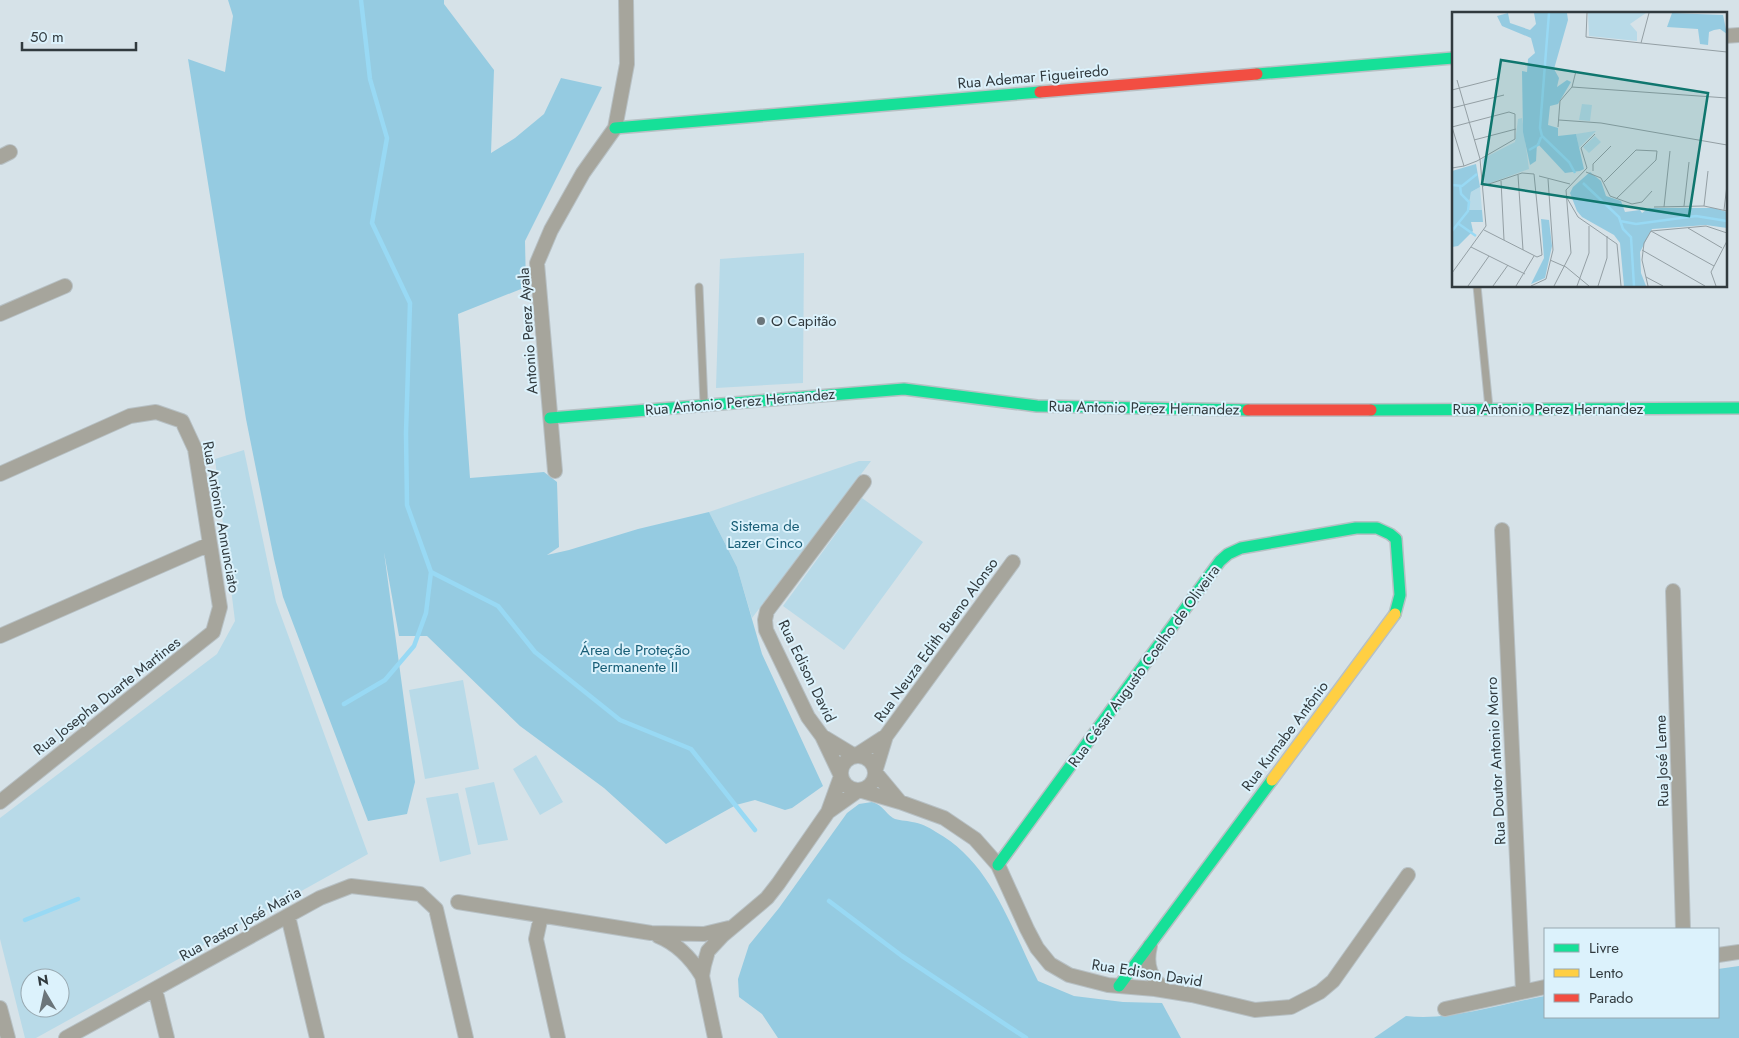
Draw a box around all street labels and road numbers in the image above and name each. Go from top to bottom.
street label: Rua Ademar Figueiredo [957,59,1109,95]
street label: Antonio Perez Ayala [513,267,543,395]
street label: Rua Antonio Perez Hernandez [644,383,836,421]
street label: Rua Antonio Perez Hernandez [1048,395,1240,421]
street label: Rua Antonio Perez Hernandez [1453,398,1644,420]
street label: Rua Antonio Annunciato [197,440,245,594]
street label: Rua Neuza Edith Bueno Alonso [869,553,1003,727]
street label: Rua César Augusto Coelho de Oliveira [1063,560,1225,772]
street label: Rua Edison David [773,616,841,726]
street label: Rua Josepha Duarte Martines [29,631,185,761]
street label: Rua Kumabe Antônio [1236,676,1334,796]
street label: Rua Doutor Antonio Morro [1481,676,1511,846]
street label: Rua José Leme [1649,714,1675,807]
street label: Rua Pastor José Maria [175,881,305,967]
street label: Rua Edison David [1090,953,1204,993]

